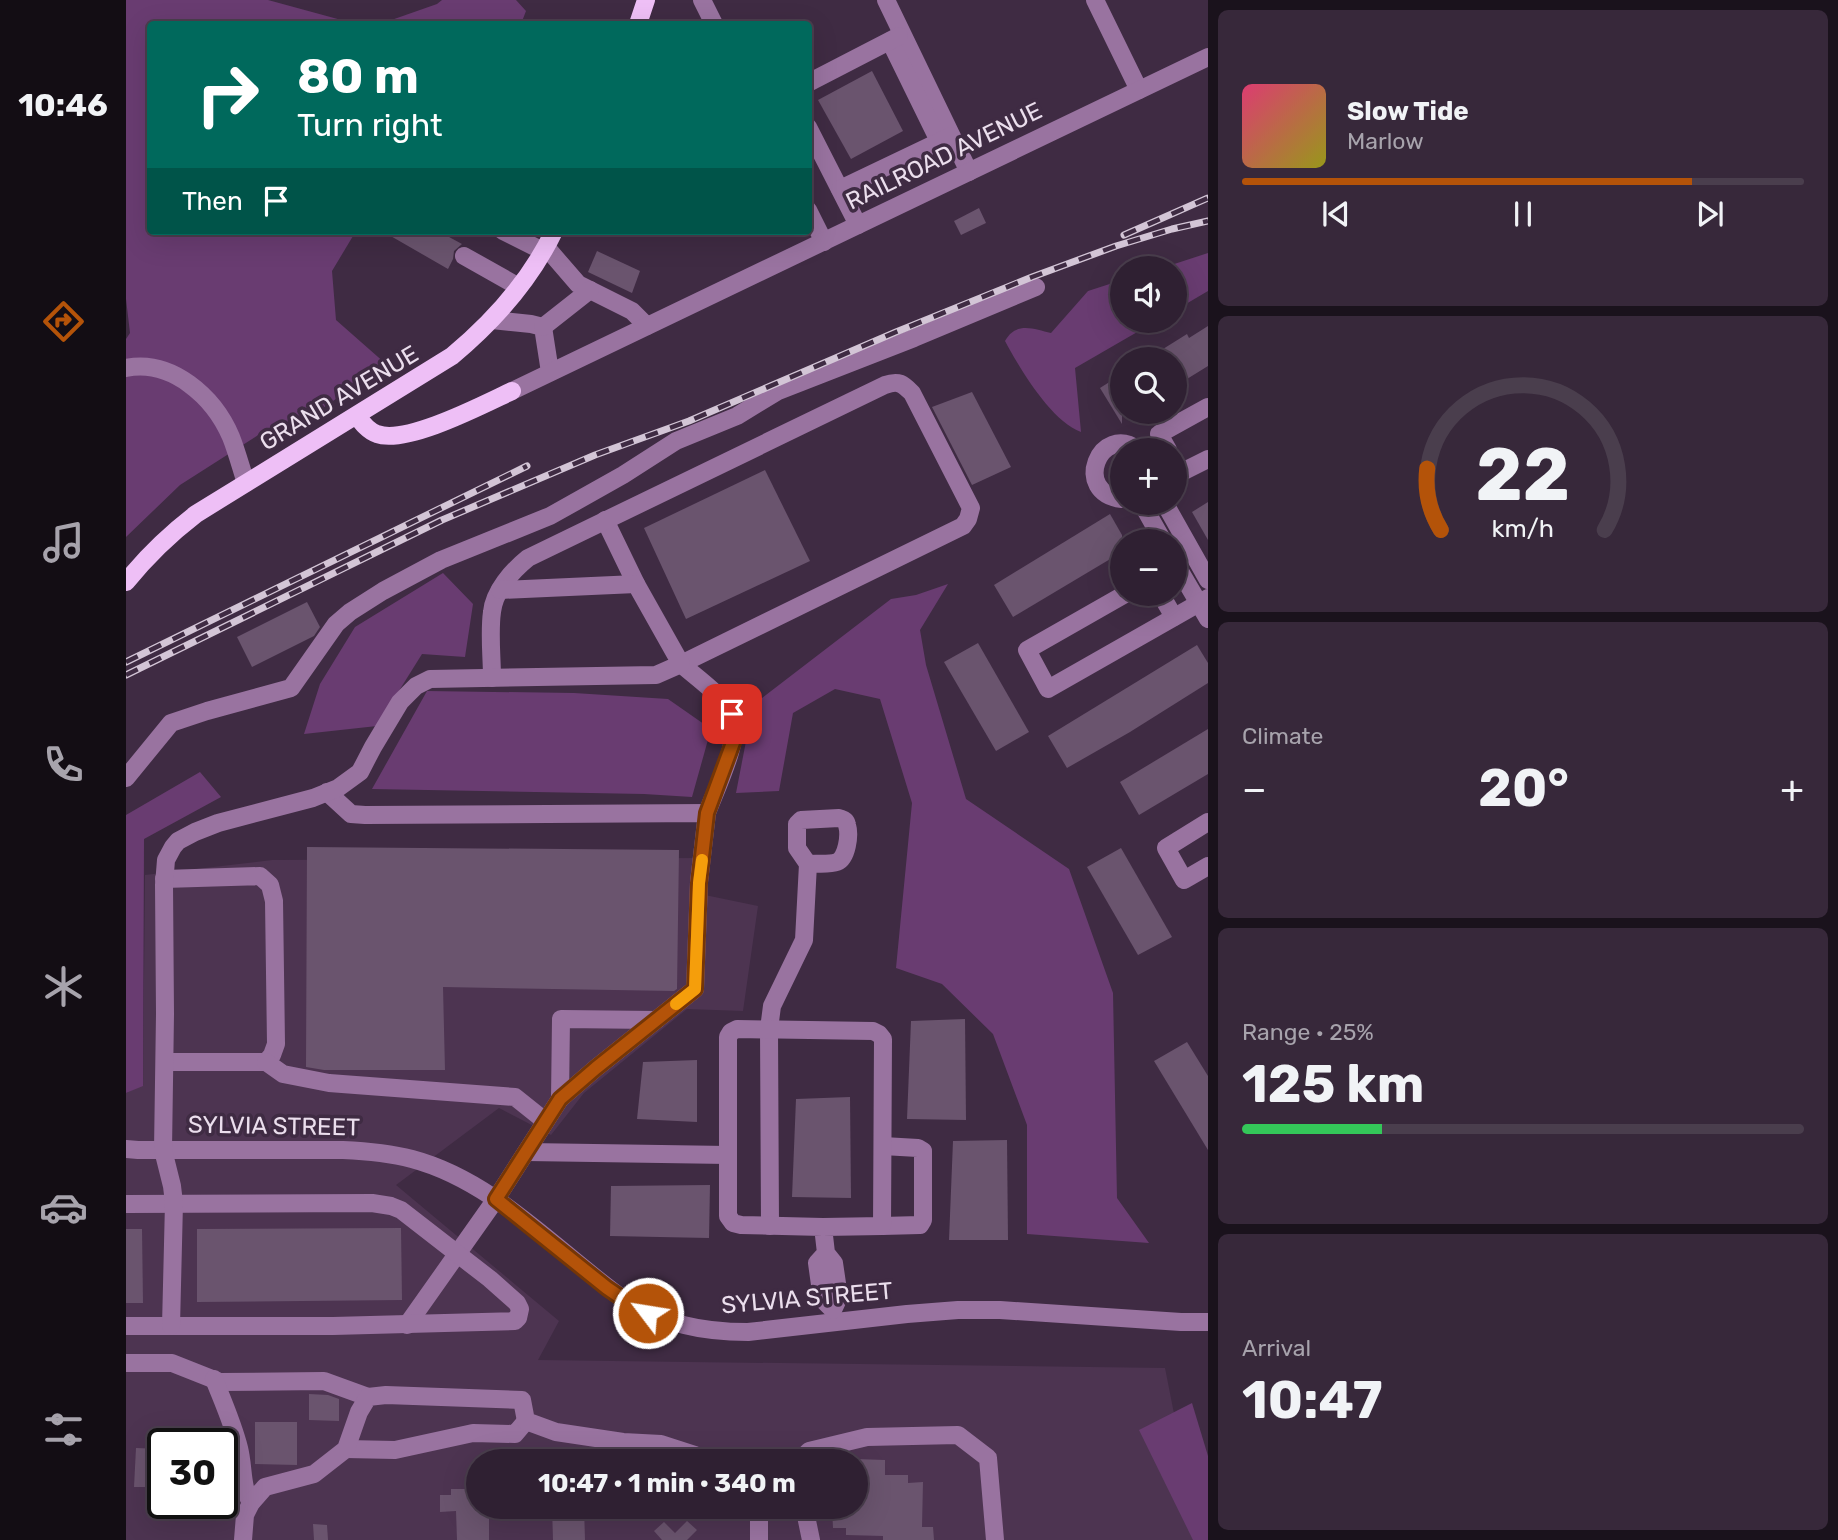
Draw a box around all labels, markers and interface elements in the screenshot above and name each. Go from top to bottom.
text: 80 m [297,47,419,105]
icon: right [182,49,273,140]
text: 10:46 [18,86,108,124]
street label: RAILROAD AVENUE [841,96,1047,216]
text: Slow Tide [1347,96,1469,127]
text: Turn right [297,106,442,144]
text: Marlow [1347,127,1424,155]
icon: arrive [257,182,295,220]
text: Then [182,186,243,217]
icon: previous [1317,195,1355,233]
icon: pause [1504,195,1542,233]
icon: next [1691,195,1729,233]
map controls [1110,256,1187,606]
button: sound [1110,256,1187,333]
icon: directions [39,297,88,346]
street label: GRAND AVENUE [255,340,423,456]
button: search [1110,347,1187,424]
text: 22 [1476,432,1570,518]
button: + [1110,438,1187,515]
text: km/h [1492,514,1554,543]
icon: music [39,518,88,567]
button: − [1110,529,1187,606]
pin [702,684,762,744]
icon: arrive [713,695,751,733]
text: Climate [1242,722,1323,750]
icon: phone [39,740,88,789]
text: 20° [1478,757,1569,819]
text: − [1242,766,1267,812]
text: + [1780,766,1804,812]
icon: climate [39,962,88,1011]
text: Range · 25% [1242,1018,1374,1046]
text: 125 km [1242,1053,1424,1115]
street label: SYLVIA STREET [188,1111,360,1142]
icon: car [39,1183,88,1232]
position arrow [611,1276,685,1350]
street label: SYLVIA STREET [720,1277,894,1319]
text: Arrival [1242,1334,1311,1362]
text: 10:47 [1242,1369,1382,1431]
icon: filters [39,1405,88,1454]
speed limit sign: 30 [147,1428,238,1519]
text: 10:47 · 1 min · 340 m [538,1468,796,1499]

